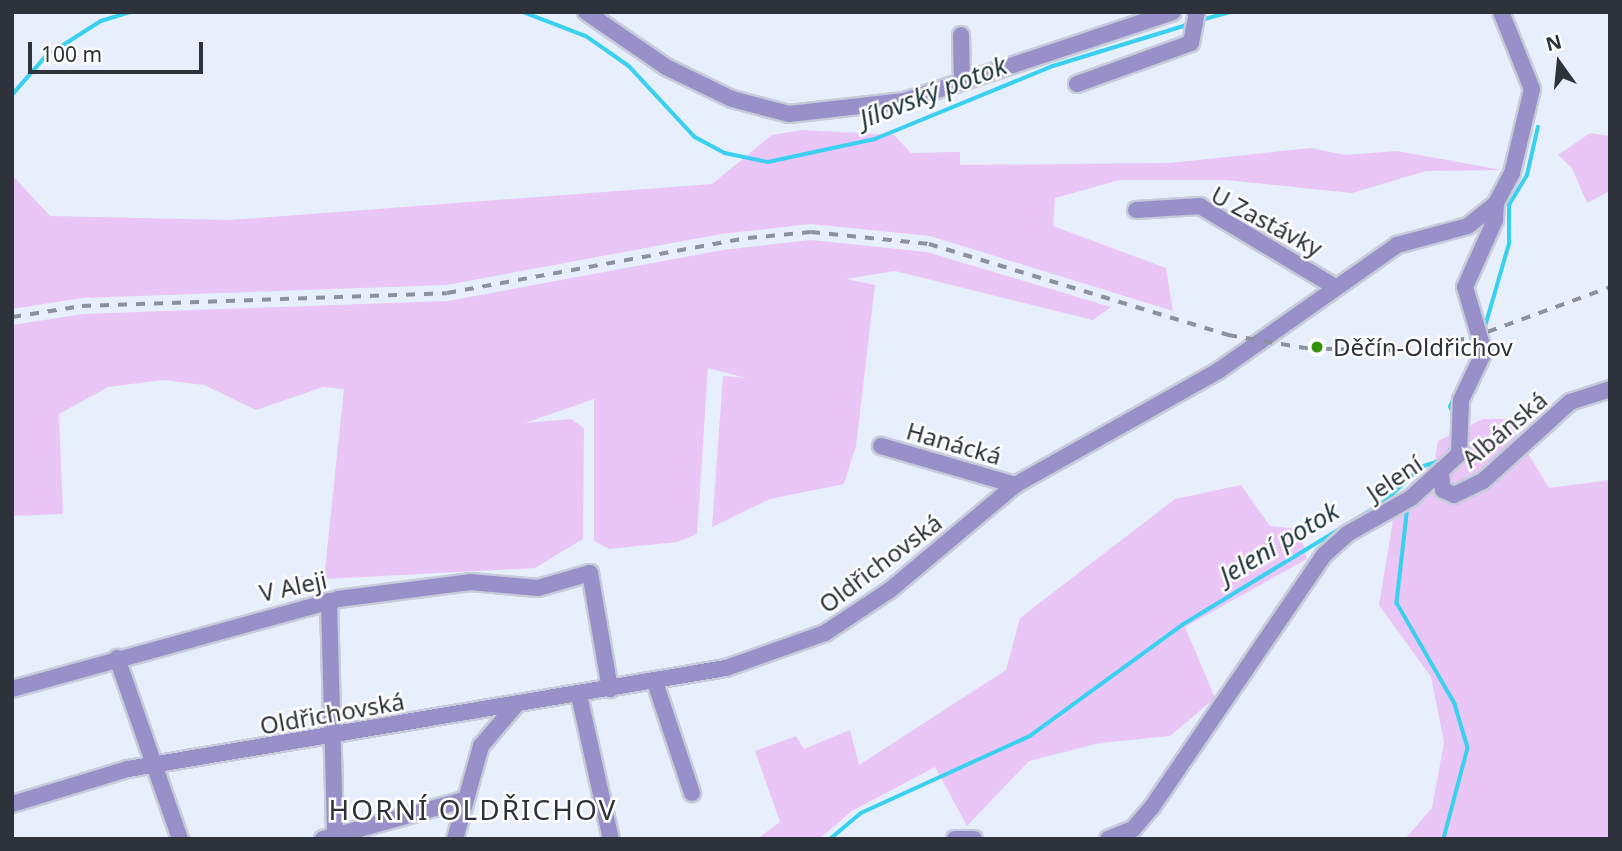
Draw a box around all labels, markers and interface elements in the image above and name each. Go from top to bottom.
scale bar [32,28,206,72]
north arrow [1524,28,1594,98]
text: N [1543,28,1564,57]
text: 100 m [41,40,102,68]
water label: Jílovský potok [855,50,1011,134]
street label: U Zastávky [1206,180,1328,262]
place label: Děčín-Oldřichov [1333,333,1513,361]
marker: Děčín-Oldřichov [1307,337,1327,357]
street label: Albánská [1456,385,1552,473]
street label: Hanácká [903,416,1005,470]
street label: Jelení [1361,449,1427,507]
water label: Jelení potok [1213,495,1345,591]
street label: Oldřichovská [813,508,947,618]
street label: V Aleji [257,565,329,607]
street label: Oldřichovská [258,686,406,740]
district label: HORNÍ OLDŘICHOV [330,792,616,826]

